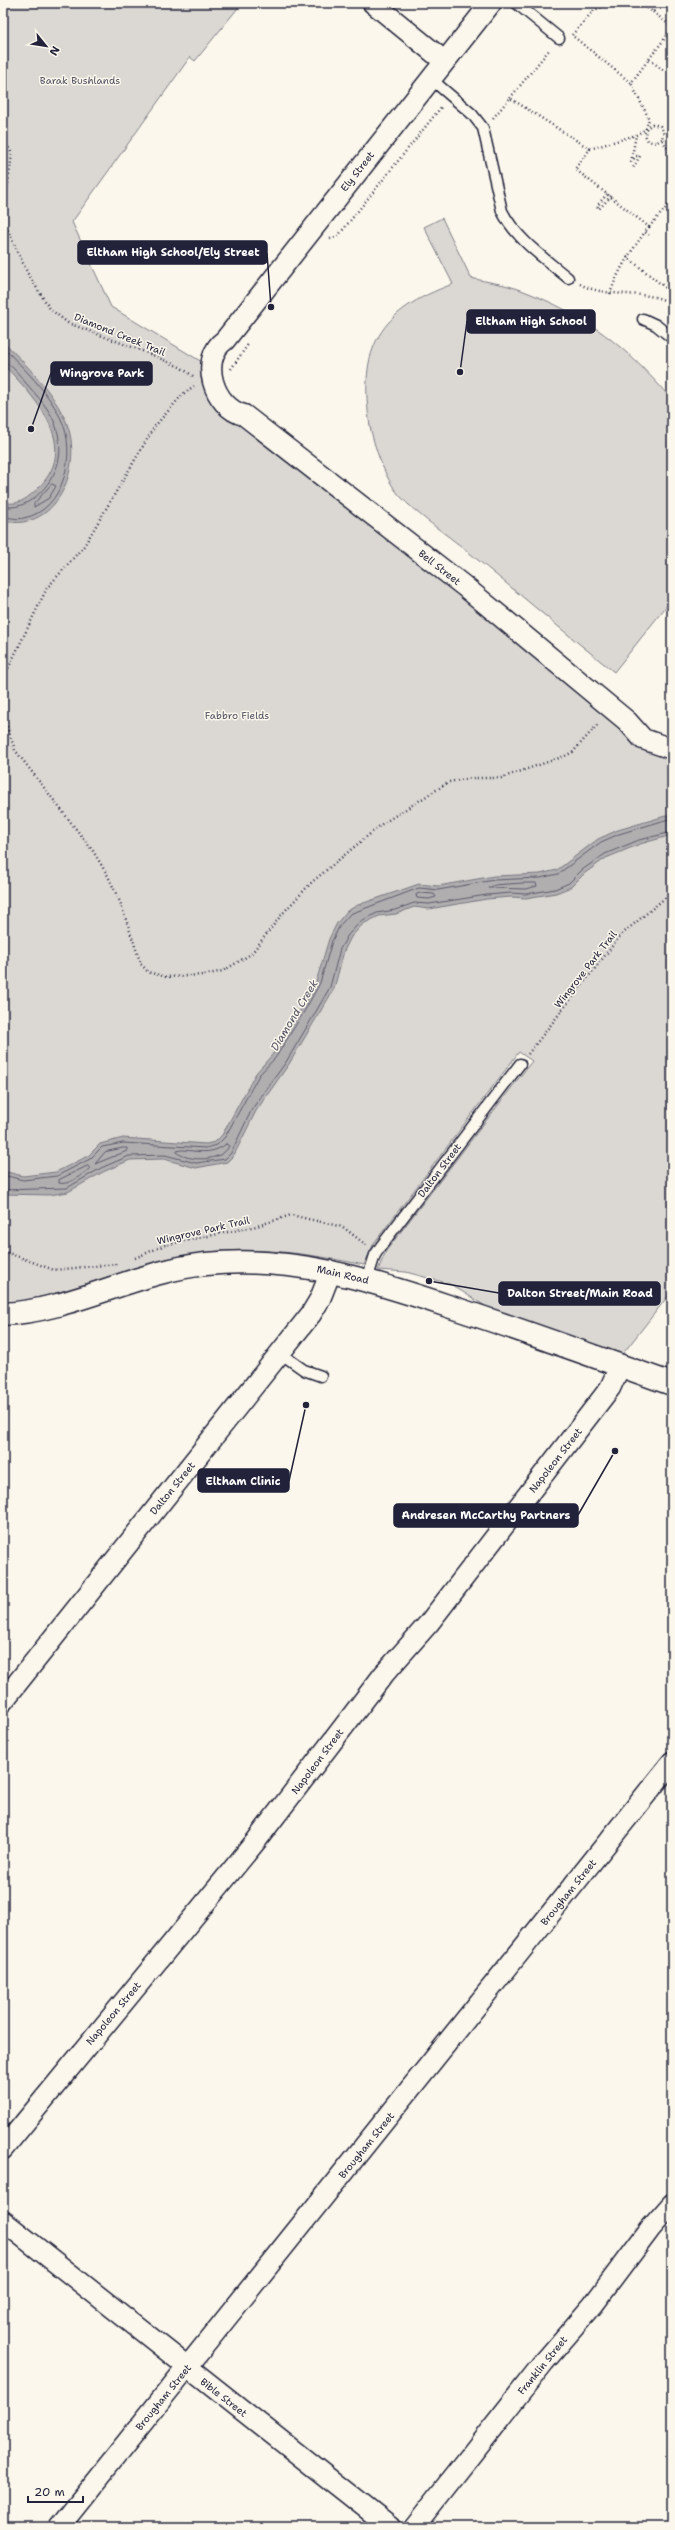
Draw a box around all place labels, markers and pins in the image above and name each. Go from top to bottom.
callout: Eltham High School/Ely Street [78,241,267,264]
callout: Eltham High School [467,310,595,333]
callout: Wingrove Park [51,362,152,385]
callout: Dalton Street/Main Road [499,1282,660,1305]
callout: Eltham Clinic [198,1469,289,1492]
callout: Andresen McCarthy Partners [394,1504,578,1527]

